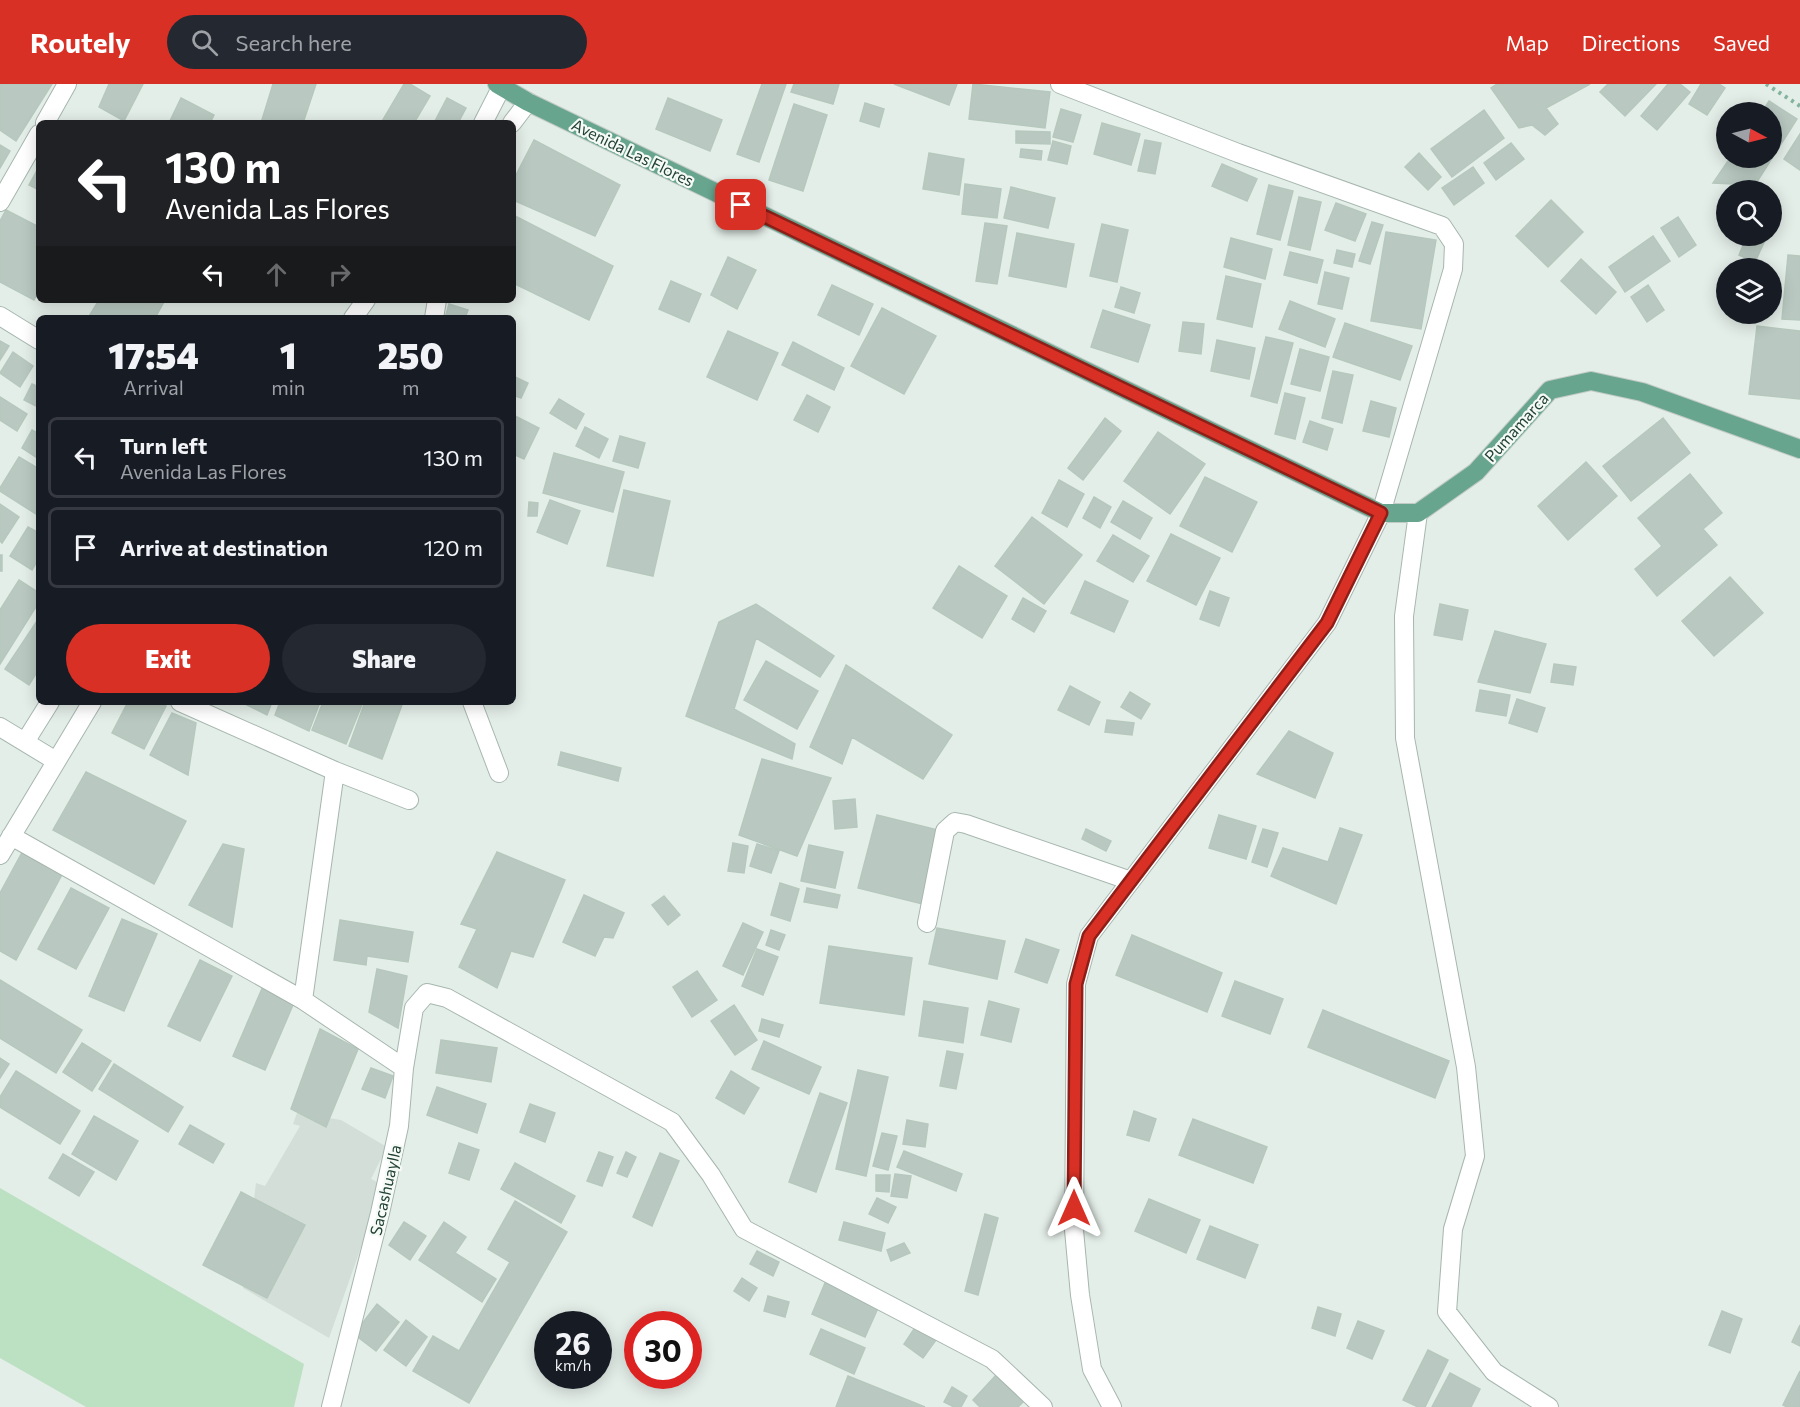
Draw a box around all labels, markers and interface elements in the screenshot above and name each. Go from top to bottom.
search box [167,15,587,69]
text: Routely [30,25,131,59]
icon: search [188,26,221,59]
text: Search here [236,29,352,56]
text: Map [1506,30,1549,55]
text: Directions [1582,30,1680,55]
text: Saved [1713,30,1770,55]
north arrow [1716,102,1782,168]
map controls [1716,102,1782,324]
street label: Avenida Las Flores [569,114,697,190]
text: 130 m [165,140,281,192]
icon: left [66,144,144,222]
pin [715,179,766,230]
button: search [1716,180,1782,246]
icon: arrive [724,188,757,221]
text: Avenida Las Flores [165,192,390,225]
icon: left [197,258,230,291]
icon: ahead [260,258,293,291]
icon: right [323,258,356,291]
button: layers [1716,258,1782,324]
text: 17:54 [108,332,199,376]
text: 1 [280,332,297,376]
text: 250 [378,332,444,376]
text: Arrival [123,375,184,399]
text: min [271,375,305,399]
text: m [402,375,419,399]
street label: Pumamarca [1480,389,1552,465]
text: Turn left [120,432,207,459]
icon: left [69,441,102,474]
text: 130 m [423,444,483,471]
text: Avenida Las Flores [120,459,287,483]
icon: arrive [69,531,102,564]
text: Arrive at destination [120,534,328,561]
text: 120 m [424,534,483,561]
button: Exit [66,624,270,693]
button: Share [282,624,486,693]
street label: Sacashuaylla [365,1143,405,1237]
position arrow [1042,1176,1106,1240]
speed limit sign: 30 [624,1311,702,1389]
text: 26 [555,1324,591,1361]
text: km/h [555,1356,591,1374]

